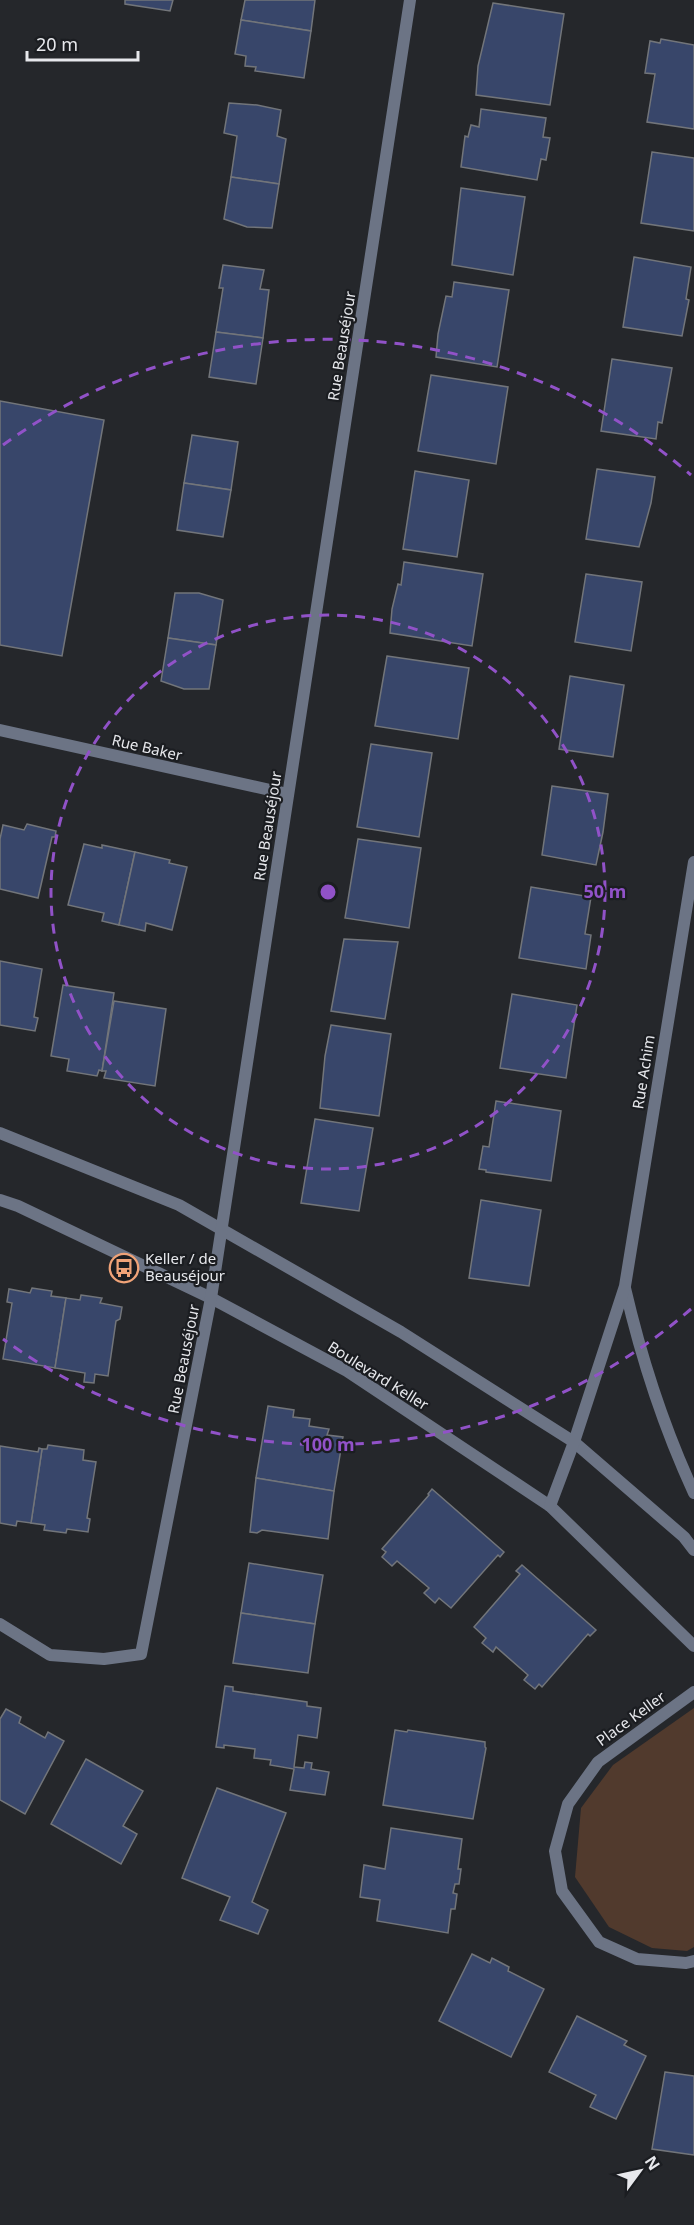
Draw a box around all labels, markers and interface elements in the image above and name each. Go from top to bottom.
scale bar [27,24,138,62]
text: 20 m [36,32,78,56]
street label: Rue Beauséjour [322,290,360,402]
street label: Rue Baker [110,729,184,765]
street label: Rue Beauséjour [248,770,286,882]
text: 50 m [584,879,626,903]
centre of rings [318,882,338,902]
street label: Rue Achim [627,1033,659,1110]
place label: Keller / de Beauséjour [145,1248,225,1285]
bus stop icon: Keller / de Beauséjour [108,1252,140,1284]
street label: Rue Beauséjour [163,1302,203,1415]
street label: Boulevard Keller [324,1336,433,1414]
text: 100 m [301,1432,355,1456]
street label: Place Keller [592,1686,669,1750]
north arrow [610,2141,670,2201]
text: N [640,2151,665,2174]

